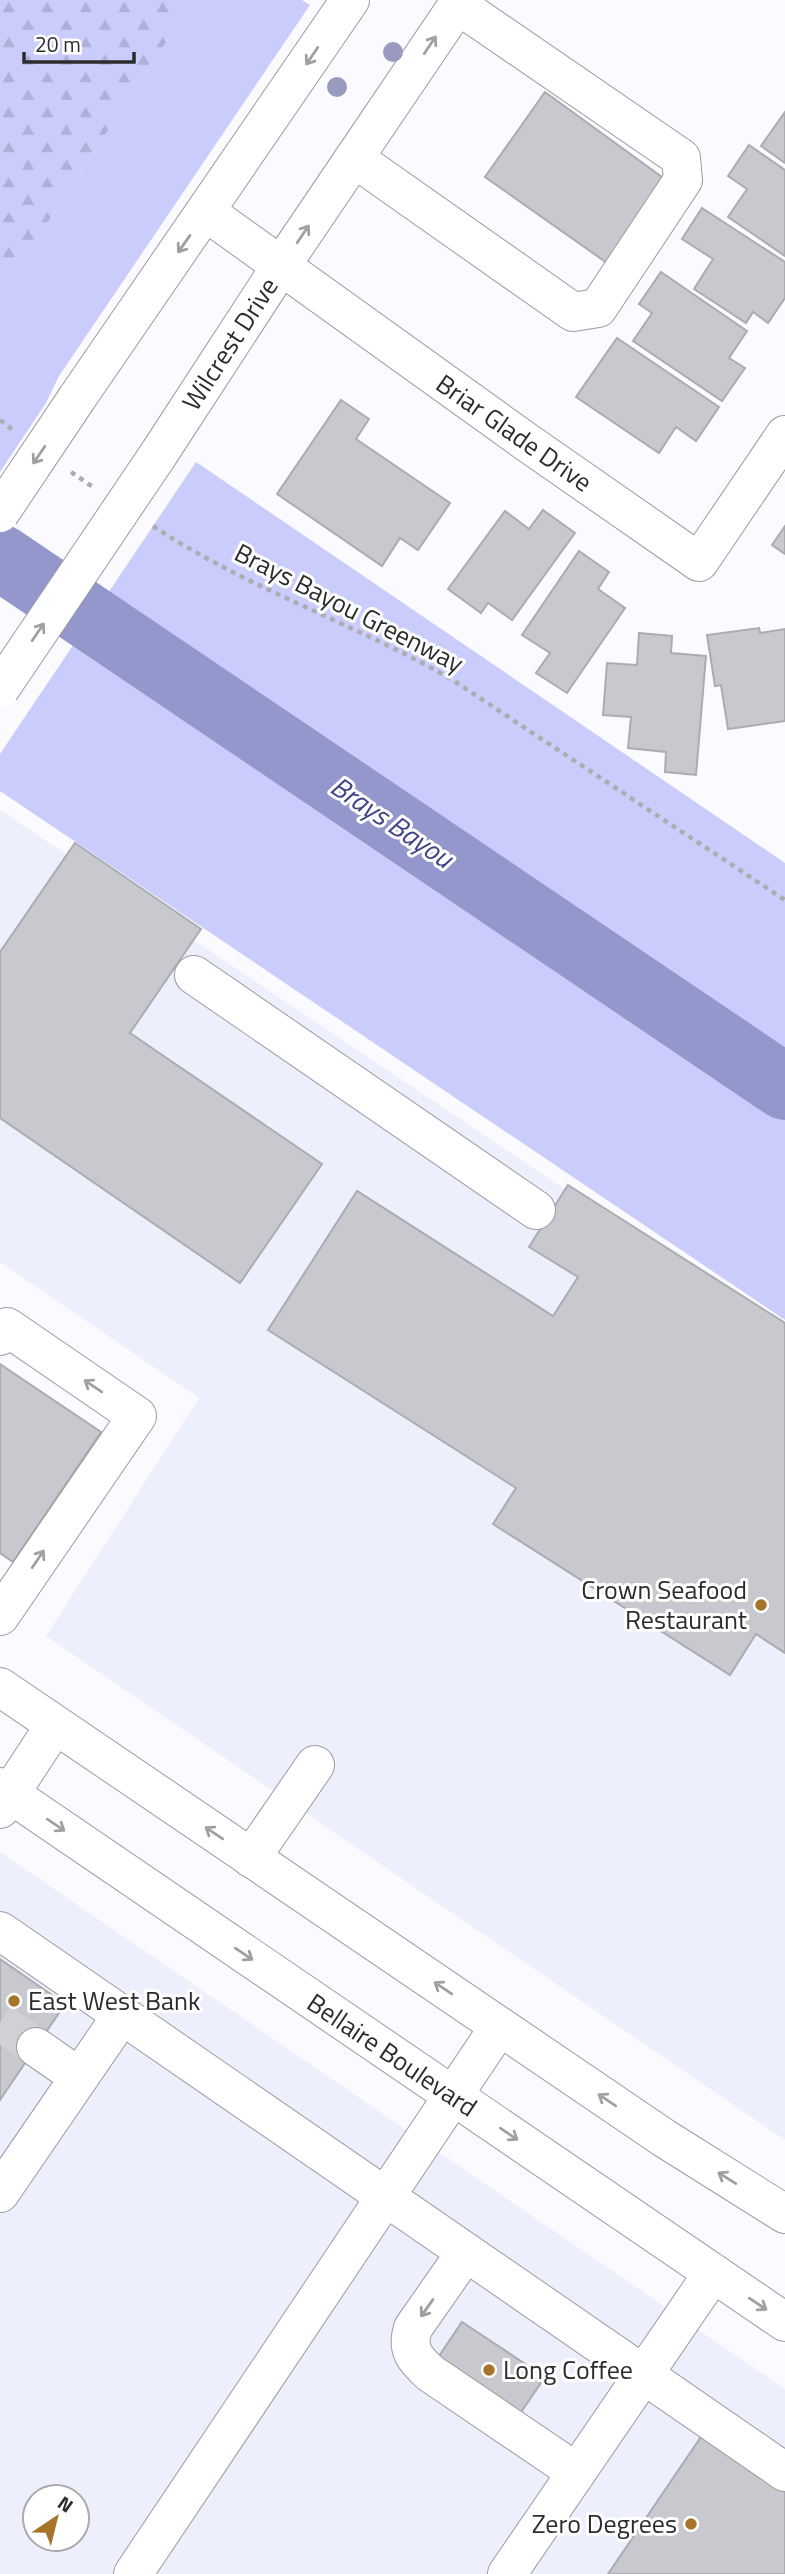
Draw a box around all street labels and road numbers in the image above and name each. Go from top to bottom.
street label: Wilcrest Drive [172,269,287,418]
street label: Briar Glade Drive [428,364,600,501]
street label: Brays Bayou Greenway [228,533,471,682]
street label: Bellaire Boulevard [299,1983,485,2126]

